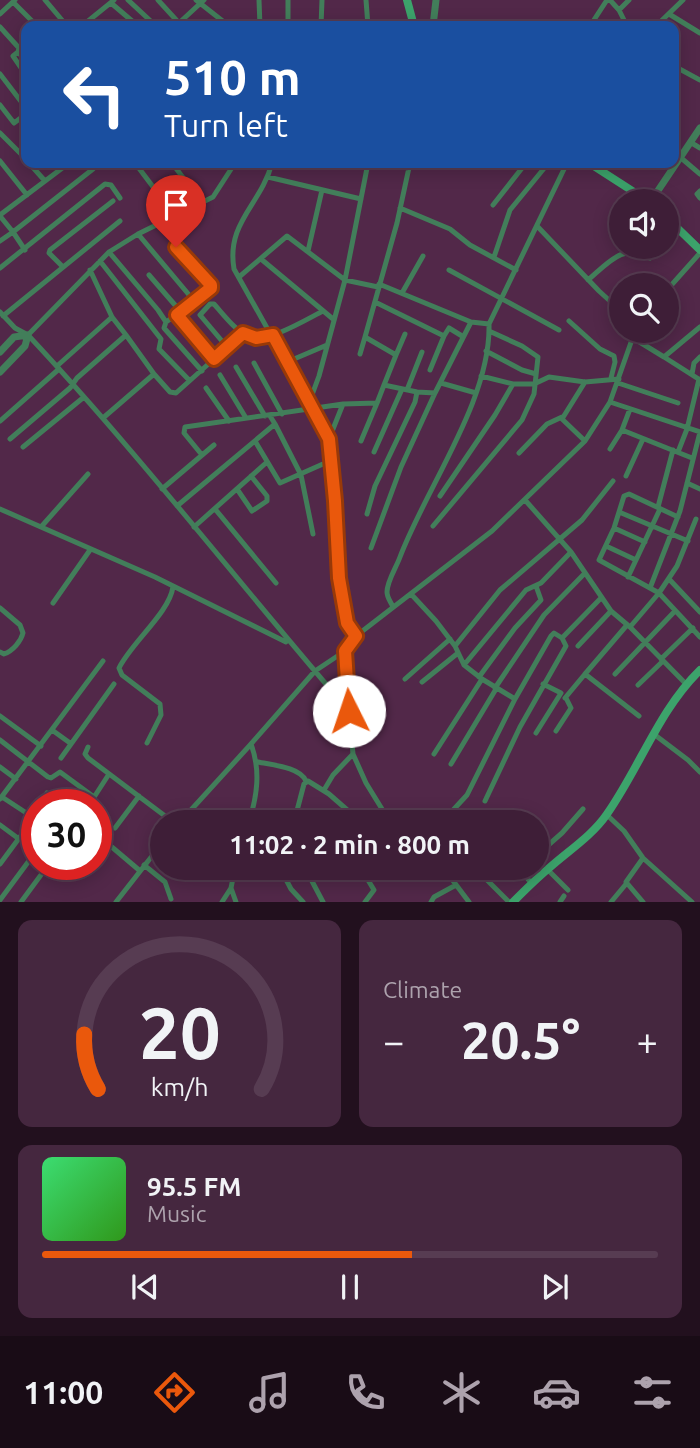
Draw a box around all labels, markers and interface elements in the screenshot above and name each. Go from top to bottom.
icon: left [49,49,140,140]
text: 510 m [164,49,301,104]
text: Turn left [164,107,288,143]
pin [146,175,206,247]
icon: arrive [157,186,195,224]
map controls [609,189,679,343]
button: sound [609,189,679,259]
button: search [609,273,679,343]
position arrow [312,674,386,748]
speed limit sign: 30 [21,789,112,880]
text: 11:02 · 2 min · 800 m [229,830,470,859]
text: Climate [383,977,462,1002]
text: 20 [138,992,221,1074]
text: 20.5° [461,1011,580,1069]
text: − [383,1020,404,1062]
text: + [637,1020,658,1062]
text: km/h [151,1073,208,1101]
text: 95.5 FM [147,1172,241,1201]
text: Music [147,1201,206,1226]
icon: previous [126,1268,164,1306]
icon: pause [331,1268,369,1306]
icon: next [536,1268,574,1306]
icon: directions [150,1368,199,1417]
icon: music [245,1368,294,1417]
icon: phone [341,1368,390,1417]
icon: climate [437,1368,486,1417]
icon: car [532,1368,581,1417]
icon: filters [628,1368,677,1417]
text: 11:00 [23,1374,103,1410]

